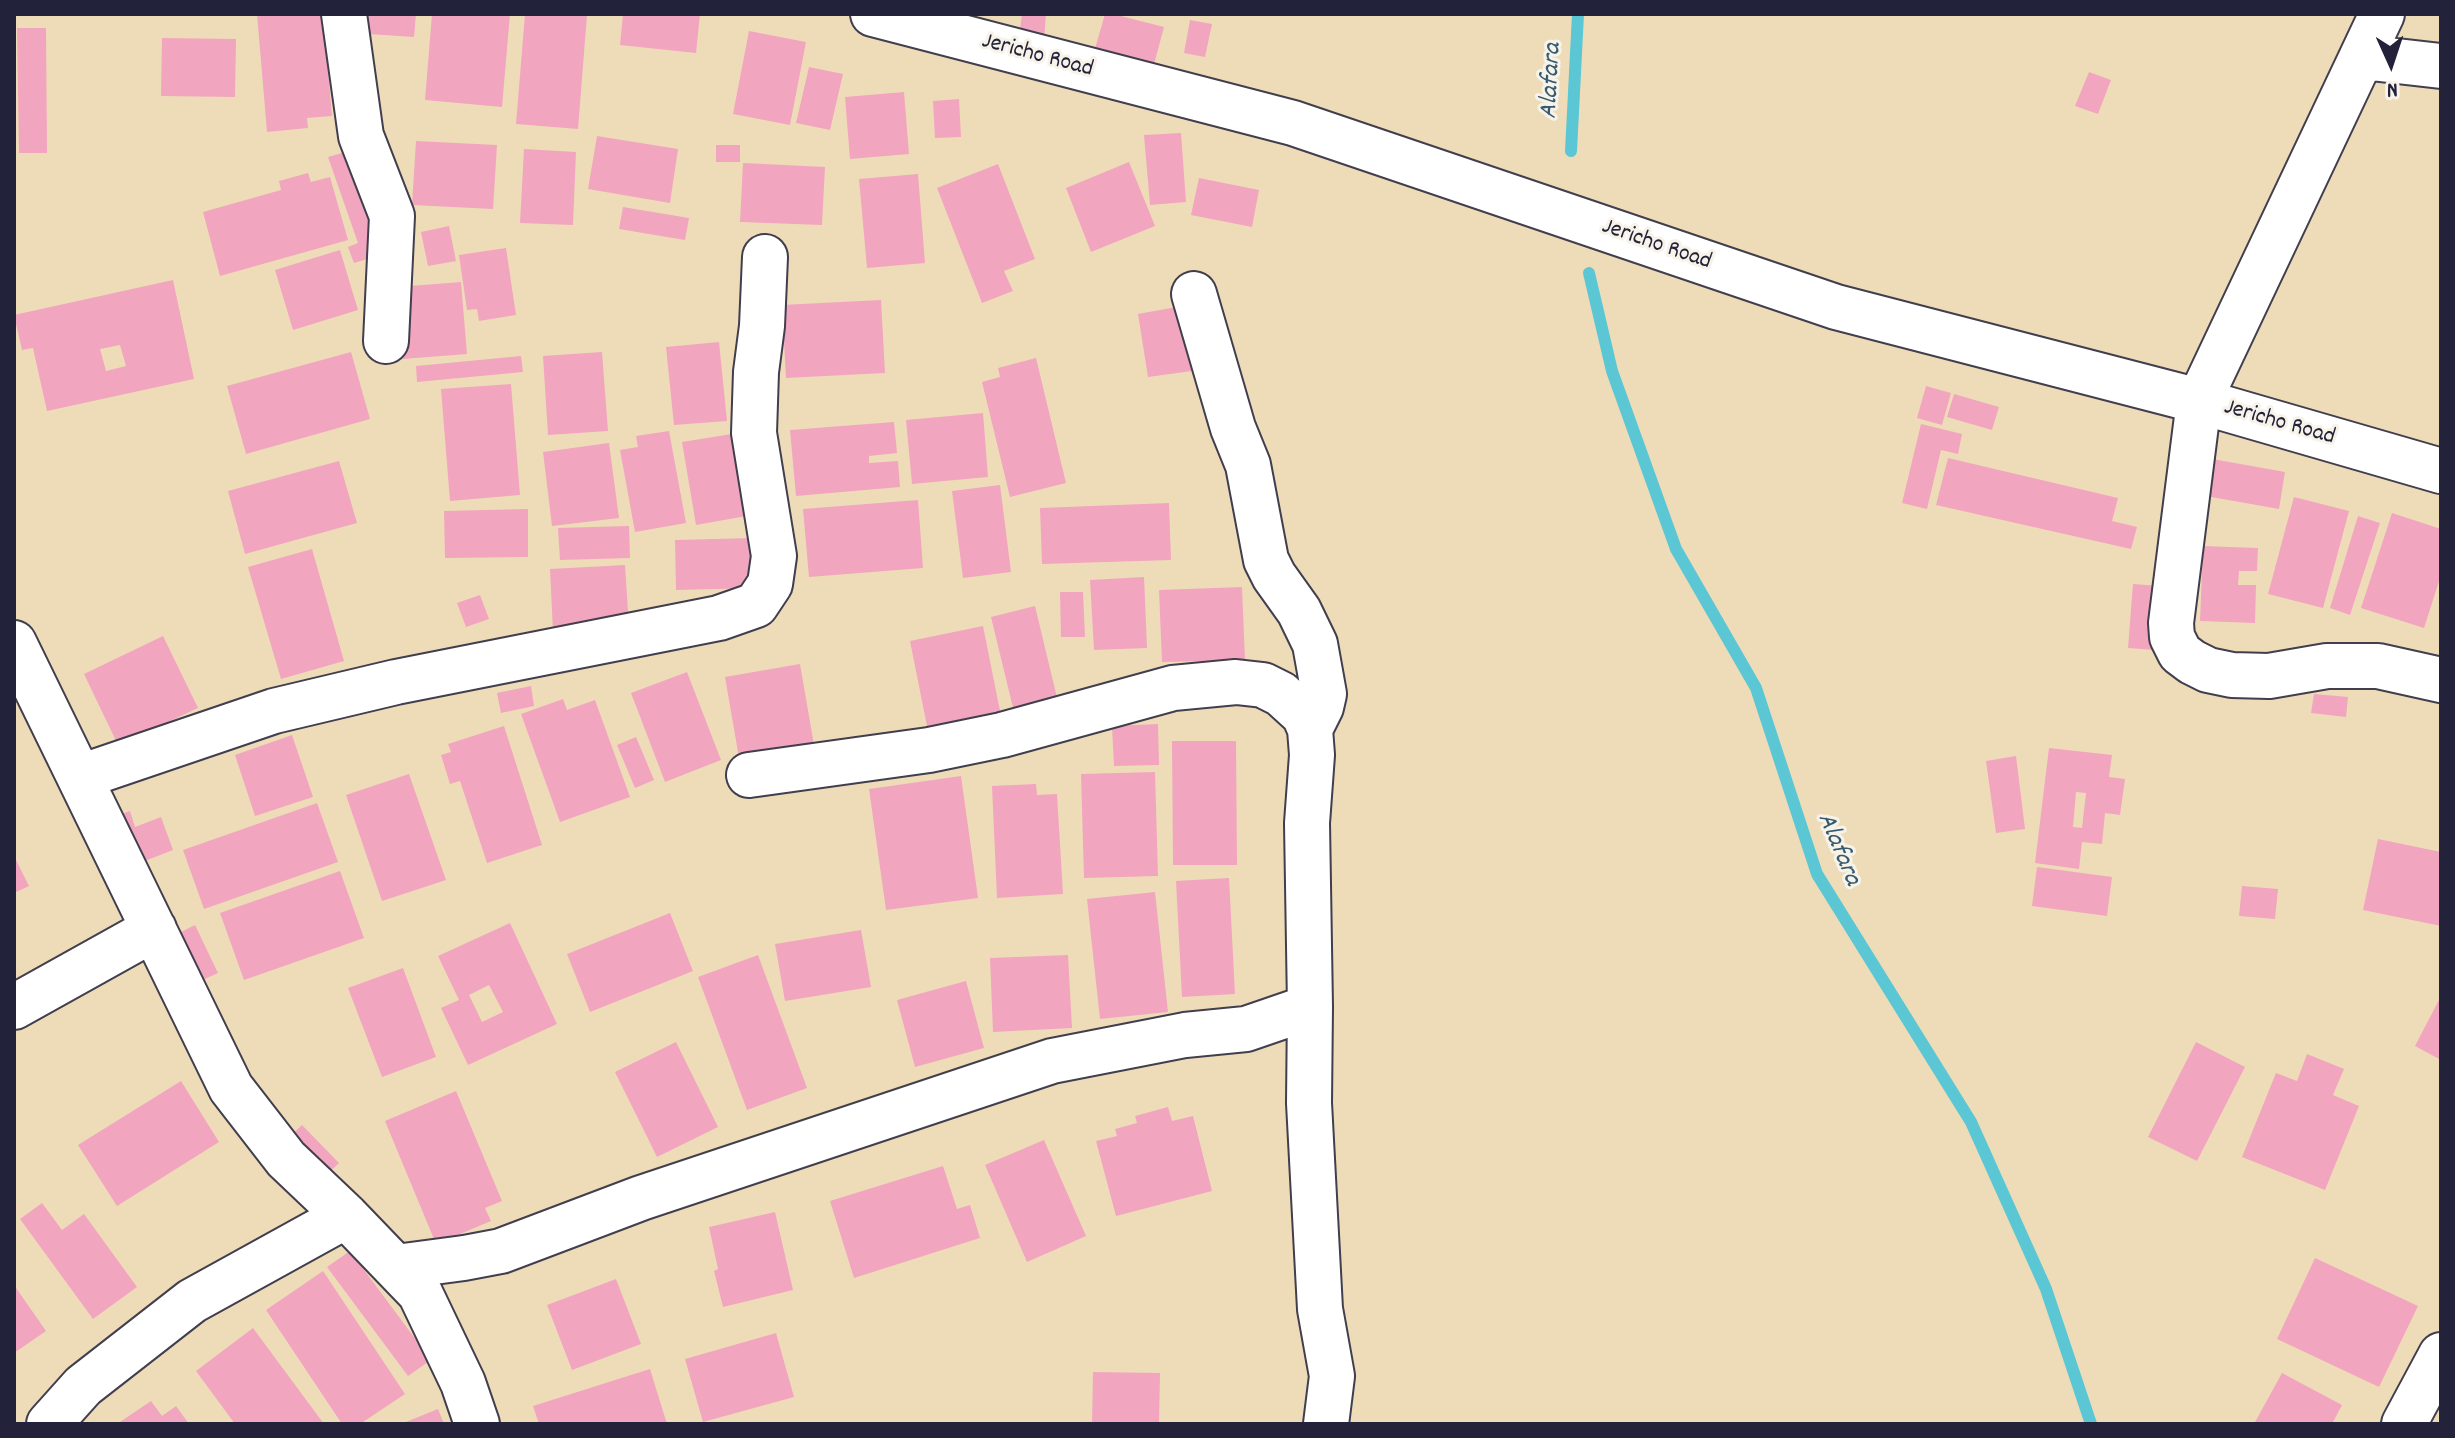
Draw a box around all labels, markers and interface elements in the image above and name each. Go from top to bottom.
north arrow [2351,24,2431,104]
street label: Jericho Road [978,28,1096,86]
water label: Alafara [1535,42,1571,120]
text: N [2386,73,2399,104]
street label: Jericho Road [1597,214,1715,278]
street label: Jericho Road [2220,394,2338,454]
water label: Alafara [1808,809,1866,891]

